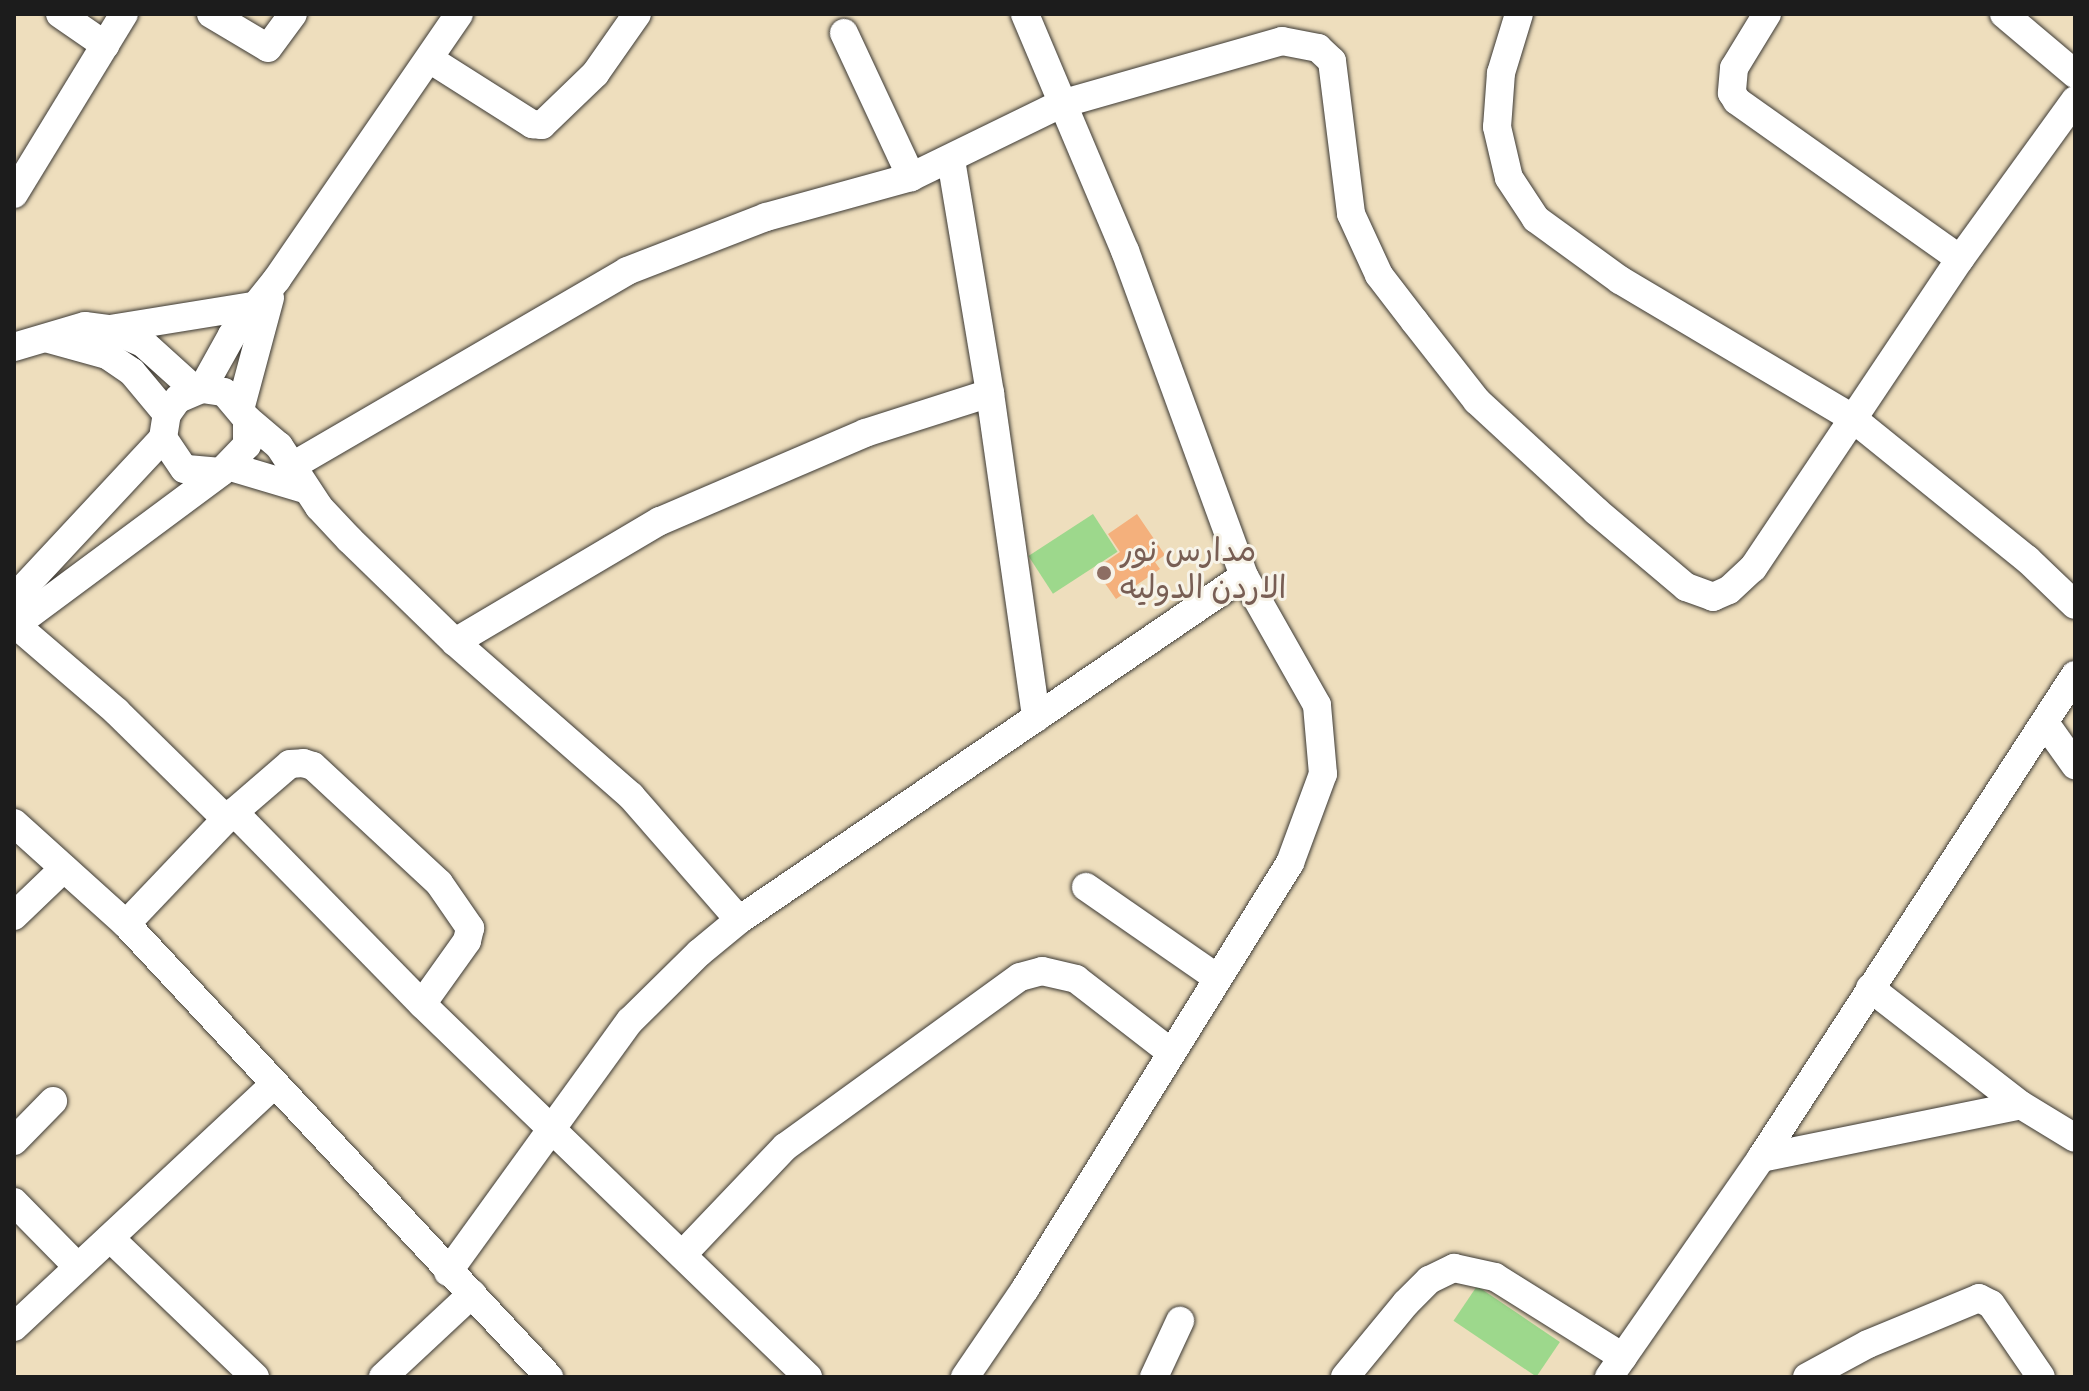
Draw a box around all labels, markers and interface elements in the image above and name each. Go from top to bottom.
place label: مدارس نور الاردن الدوليه [1120,536,1287,611]
marker: مدارس نور الاردن الدوليه [1095,564,1113,582]

